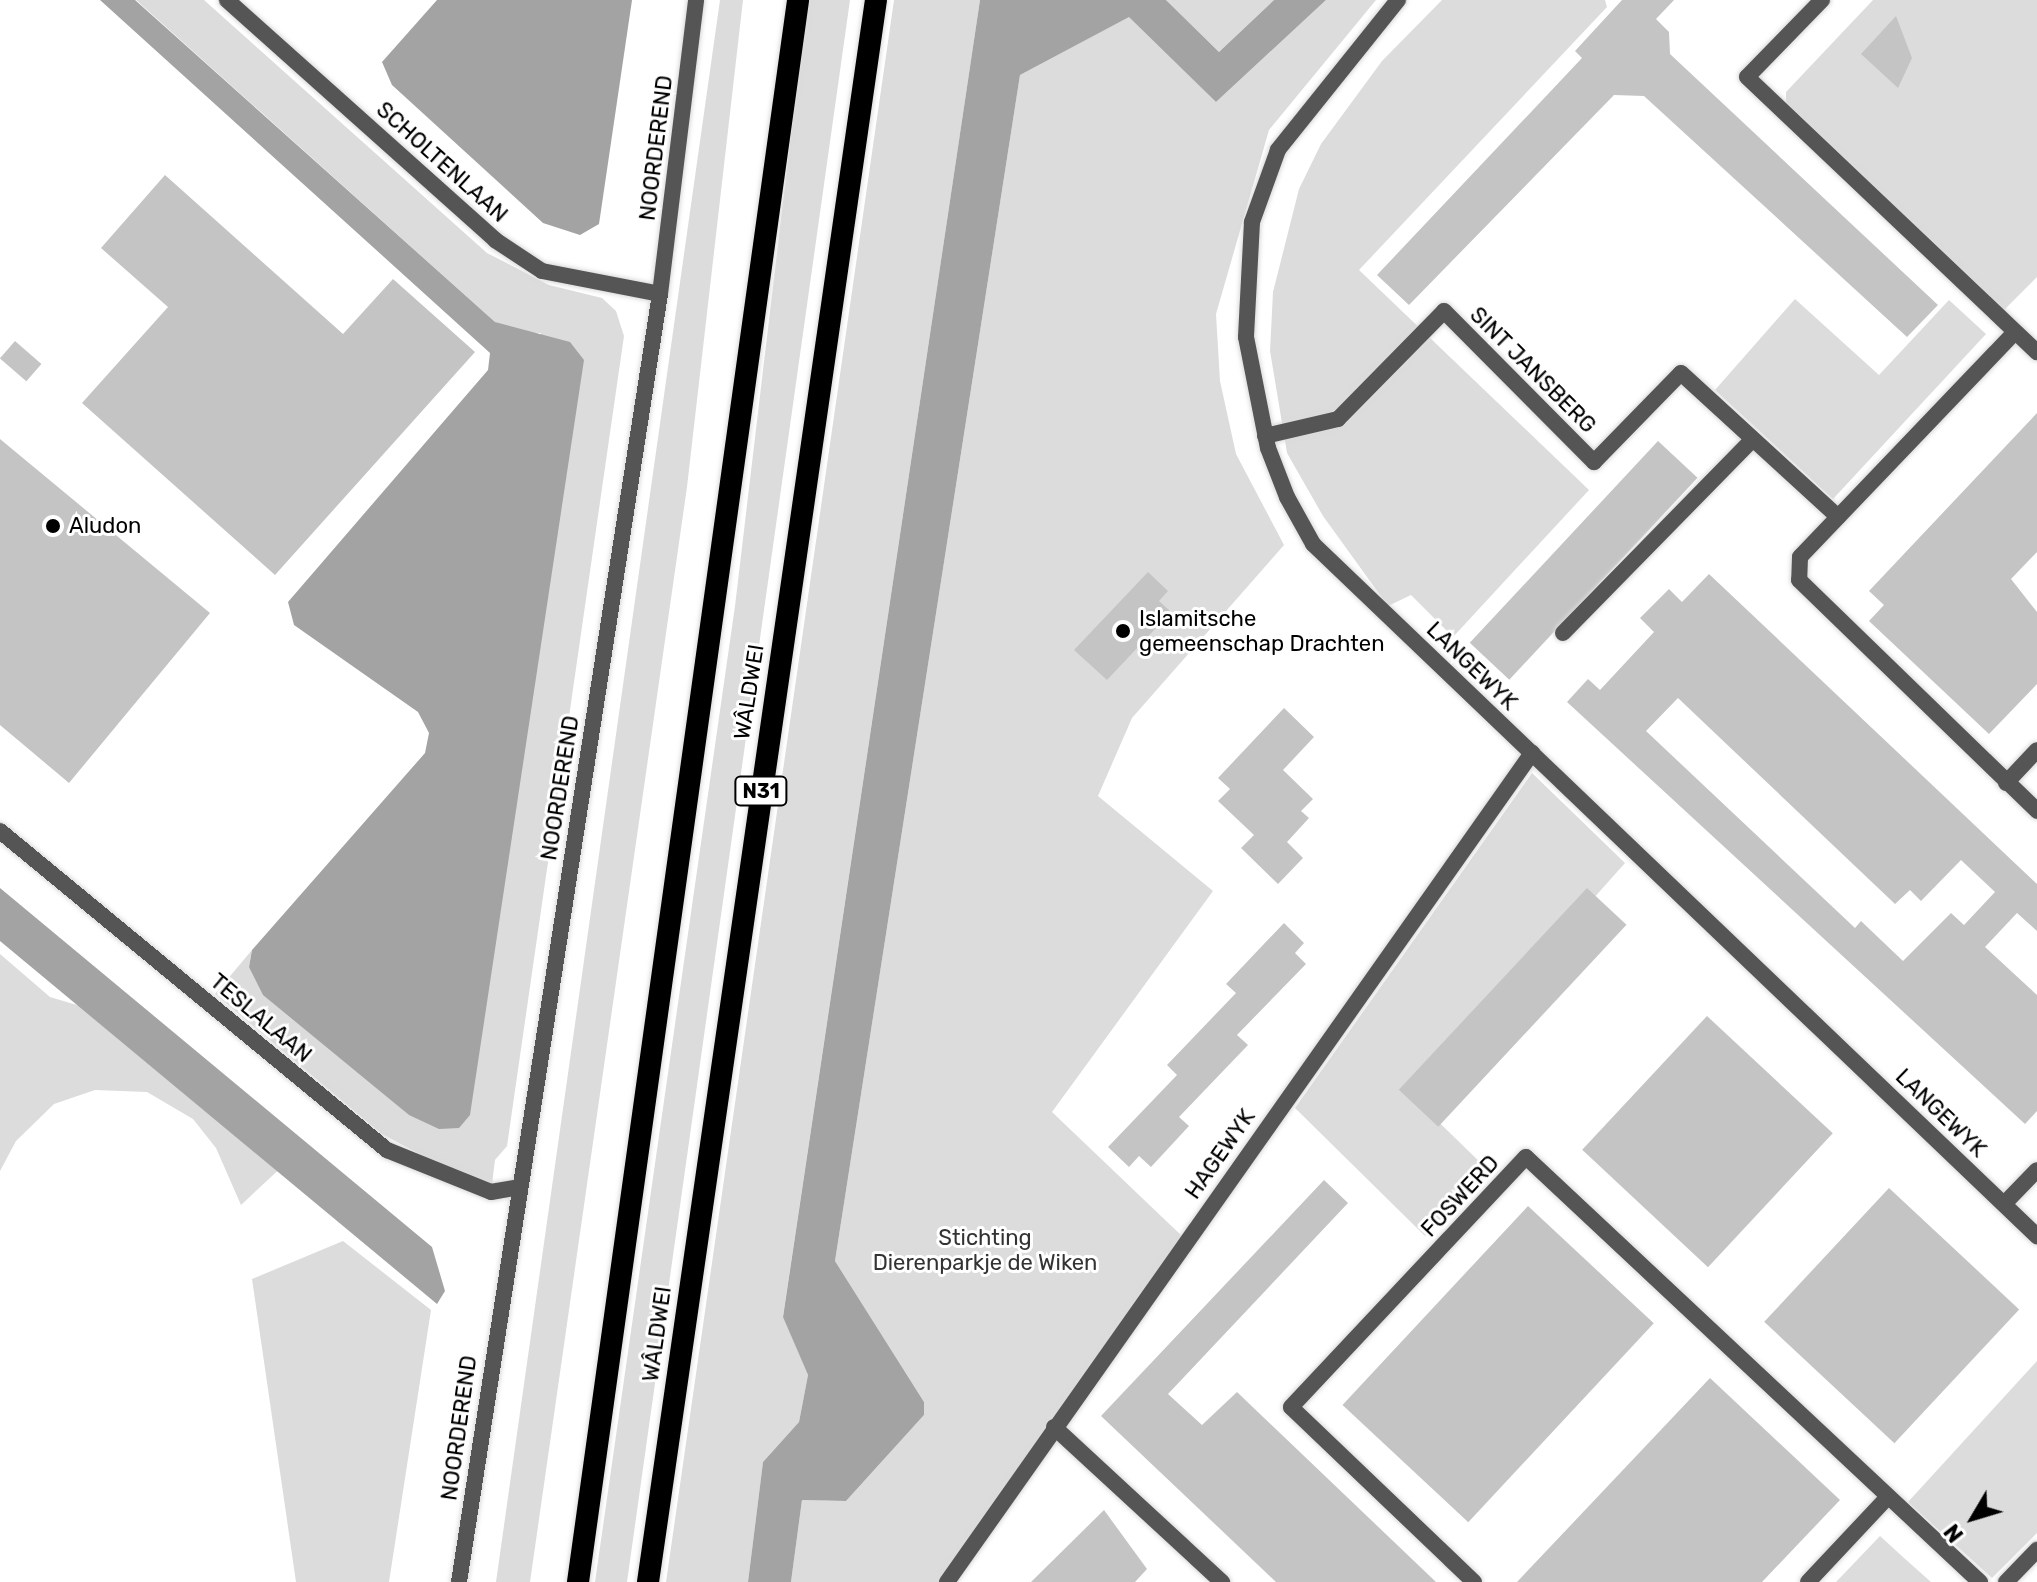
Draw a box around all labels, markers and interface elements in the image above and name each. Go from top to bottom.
street label: NOORDEREND [634,74,678,222]
street label: SCHOLTENLAAN [371,96,513,228]
street label: SINT JANSBERG [1464,301,1602,439]
place label: Aludon [69,513,141,539]
marker: Aludon [44,517,62,535]
place label: Islamitsche gemeenschap Drachten [1139,605,1385,656]
street label: LANGEWYK [1421,616,1523,716]
marker: Islamitsche gemeenschap Drachten [1114,622,1132,640]
street label: WÂLDWEI [728,642,770,742]
street label: NOORDEREND [536,714,584,862]
road number: N31 [733,775,789,807]
street label: TESLALAAN [205,968,317,1068]
street label: LANGEWYK [1890,1063,1992,1163]
street label: HAGEWYK [1179,1104,1261,1204]
street label: FOSWERD [1416,1150,1504,1242]
park label: Stichting Dierenparkje de Wiken [872,1224,1098,1276]
street label: WÂLDWEI [637,1285,677,1383]
street label: NOORDEREND [436,1354,482,1502]
north arrow [1933,1478,2013,1558]
text: N [1938,1519,1969,1548]

